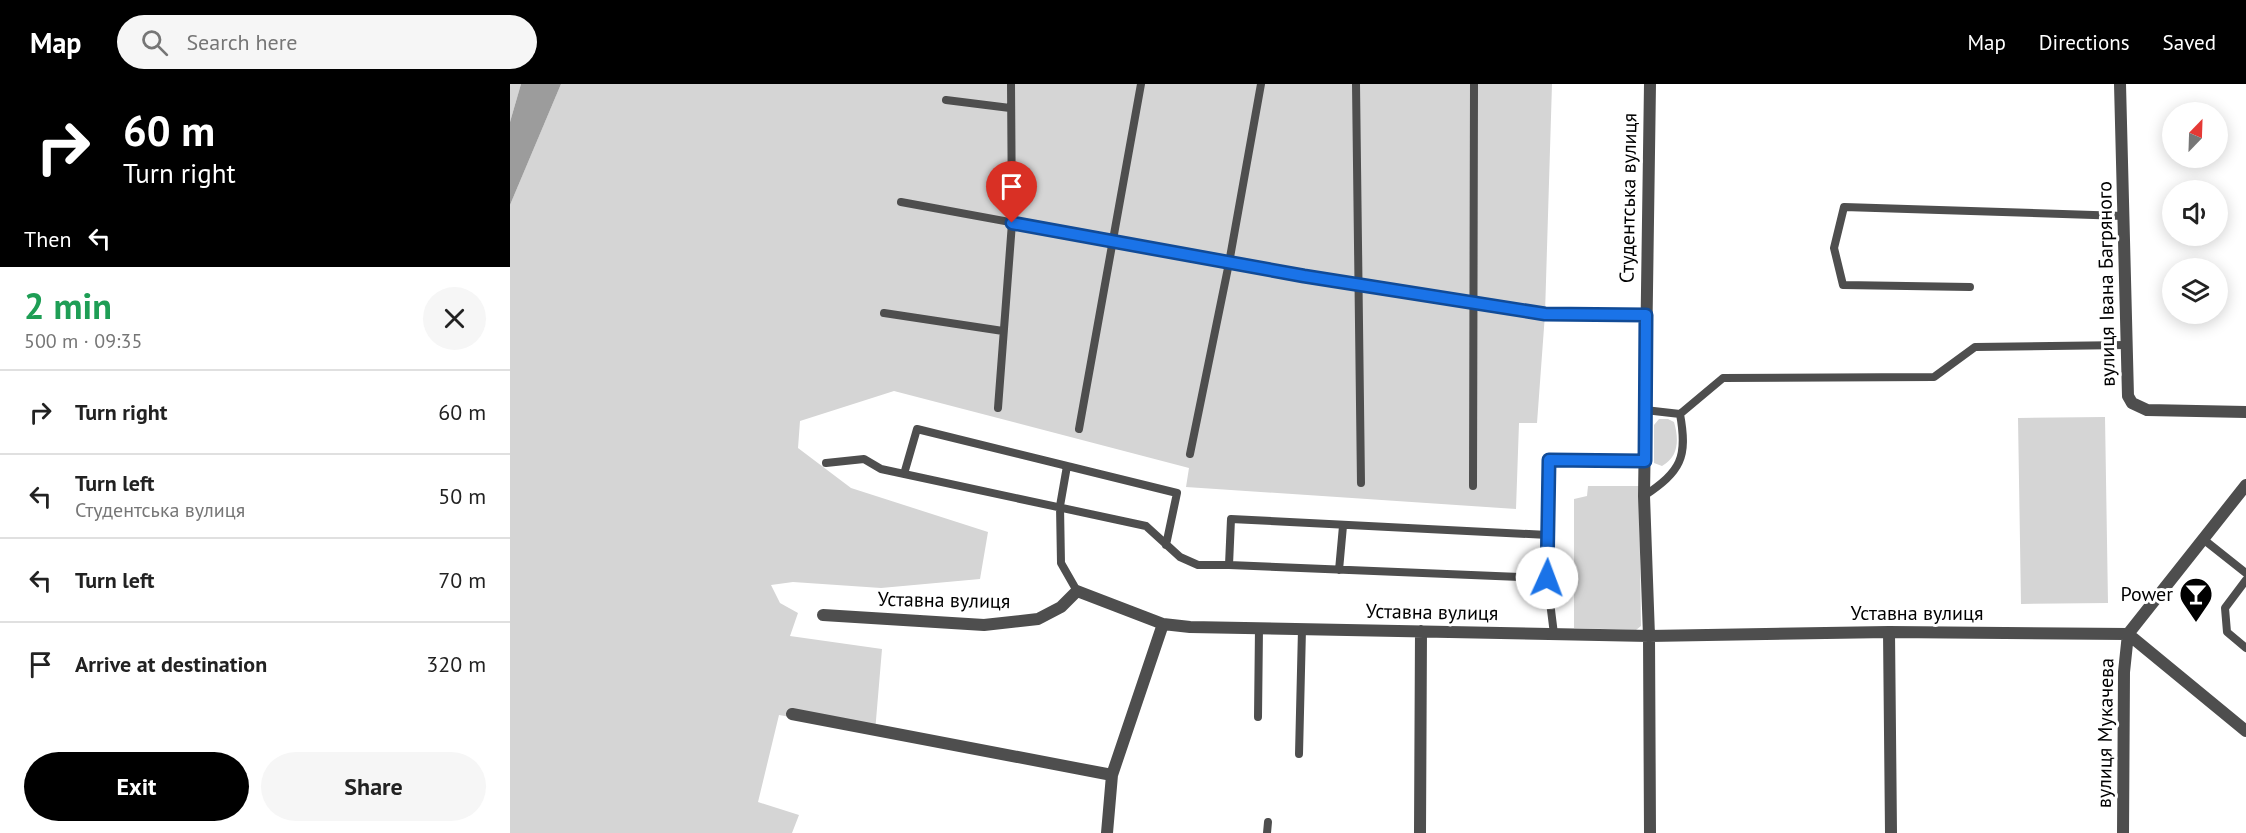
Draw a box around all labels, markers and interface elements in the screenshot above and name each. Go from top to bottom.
search box [117,15,537,69]
text: Map [30,24,81,61]
icon: search [138,26,171,59]
text: Search here [186,28,297,56]
text: Map [1967,29,2006,56]
text: Directions [2039,29,2130,56]
text: Saved [2163,29,2216,56]
north arrow [2162,102,2228,168]
map controls [2162,102,2228,324]
text: 60 m [123,103,215,158]
icon: right [24,108,102,186]
street label: Студентська вулиця [1614,113,1642,283]
text: Turn right [123,156,236,190]
pin [986,161,1037,223]
icon: arrive [995,170,1028,203]
button: sound [2162,180,2228,246]
street label: вулиця Івана Багряного [2091,181,2121,387]
icon: left [83,222,116,255]
text: Then [24,225,71,253]
button: layers [2162,258,2228,324]
text: 2 min [24,282,112,329]
button: close [423,287,486,350]
text: 500 m · 09:35 [24,328,142,354]
icon: right [24,396,57,429]
text: Turn right [75,398,167,426]
text: 60 m [438,398,486,426]
text: Turn left [75,469,155,497]
icon: left [24,480,57,513]
text: 50 m [438,482,486,510]
text: Студентська вулиця [75,497,245,523]
position arrow [1515,546,1579,610]
icon: left [24,564,57,597]
text: Turn left [75,566,155,594]
text: 70 m [438,566,486,594]
bar icon: Power [2178,576,2214,623]
place label: Power [2121,581,2173,607]
street label: Уставна вулиця [877,586,1011,614]
street label: Уставна вулиця [1365,598,1499,626]
street label: Уставна вулиця [1851,600,1983,626]
icon: arrive [24,648,57,681]
text: Arrive at destination [75,650,267,678]
text: 320 m [426,650,486,678]
street label: вулиця Мукачева [2091,658,2119,808]
button: Exit [24,752,249,821]
button: Share [261,752,486,821]

